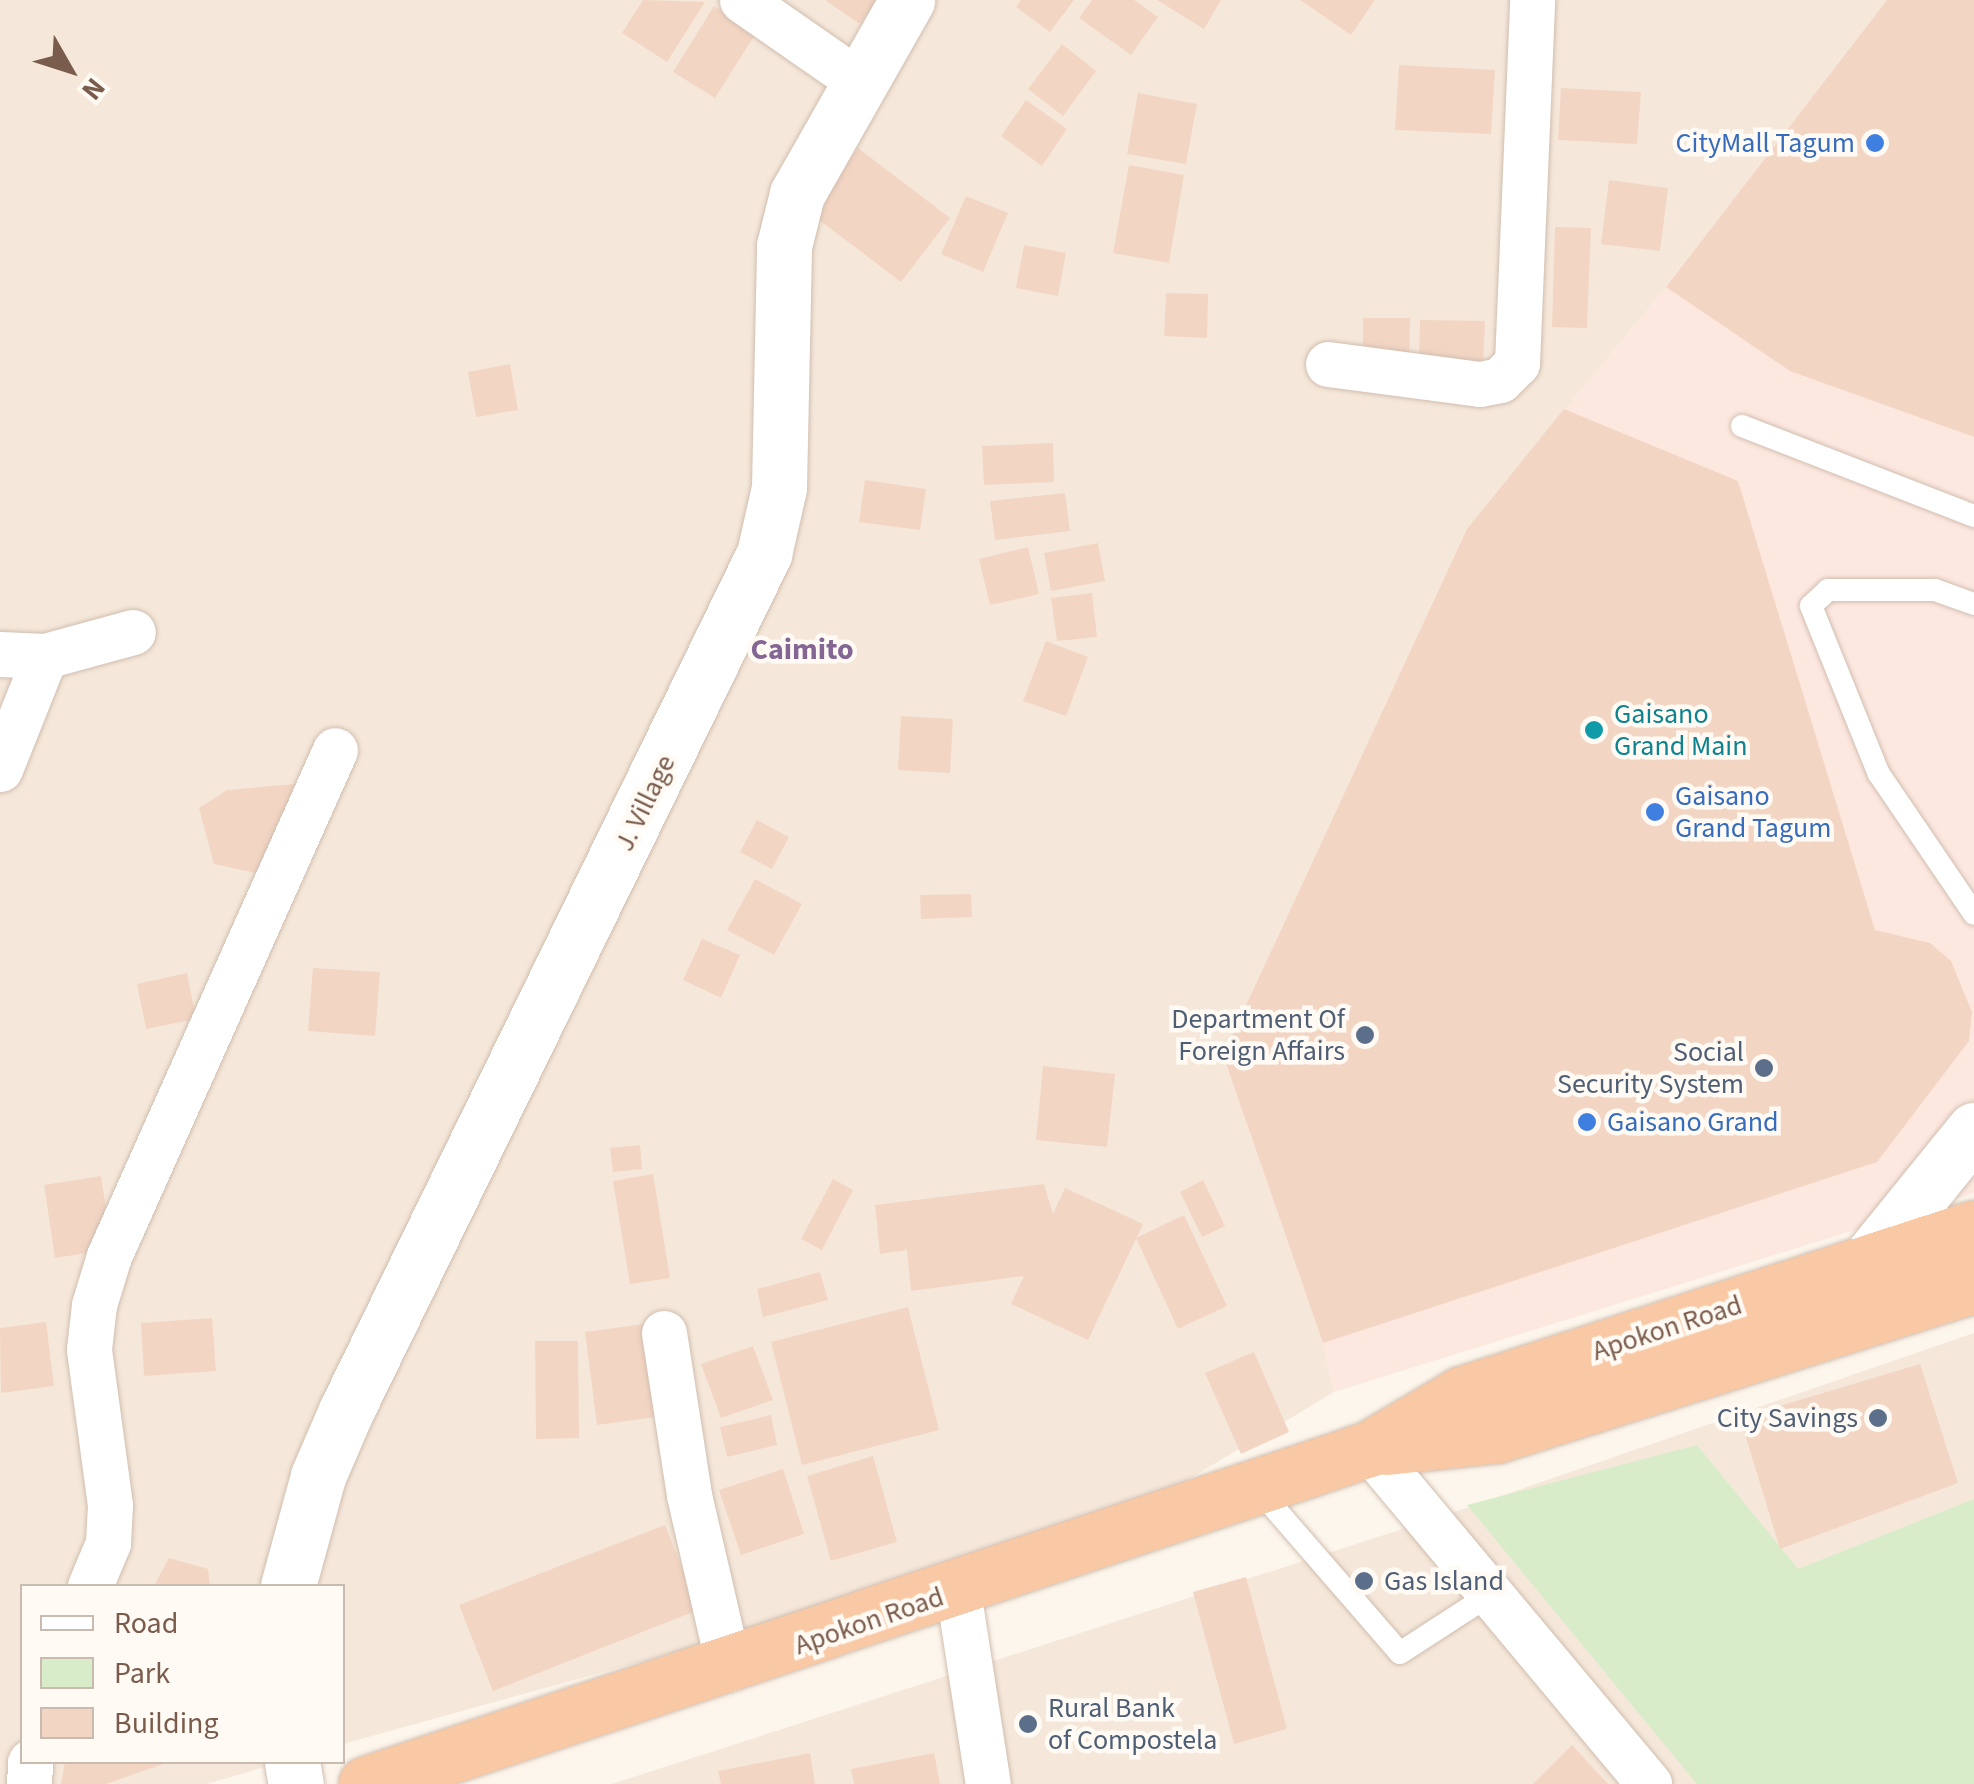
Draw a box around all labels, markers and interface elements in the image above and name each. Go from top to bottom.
north arrow [20,20,120,120]
text: N [72,69,115,109]
place label: CityMall Tagum [1676,126,1855,160]
marker: CityMall Tagum [1864,132,1886,154]
district label: Caimito [750,632,854,668]
place label: Gaisano Grand Main [1614,697,1748,763]
marker: Gaisano Grand Main [1583,719,1605,741]
street label: J. Village [607,750,683,856]
place label: Gaisano Grand Tagum [1675,779,1832,845]
marker: Gaisano Grand Tagum [1644,801,1666,823]
place label: Department Of Foreign Affairs [1171,1002,1345,1068]
marker: Department Of Foreign Affairs [1354,1024,1376,1046]
place label: Social Security System [1557,1035,1744,1101]
marker: Social Security System [1753,1057,1775,1079]
place label: Gaisano Grand [1607,1105,1779,1139]
marker: Gaisano Grand [1576,1111,1598,1133]
street label: Apokon Road [1588,1288,1746,1368]
place label: City Savings [1717,1401,1858,1435]
marker: City Savings [1867,1407,1889,1429]
place label: Gas Island [1384,1564,1504,1598]
marker: Gas Island [1353,1570,1375,1592]
street label: Apokon Road [790,1580,948,1662]
legend [20,1584,345,1764]
text: Road [114,1602,178,1645]
text: Park [114,1652,170,1695]
place label: Rural Bank of Compostela [1048,1691,1217,1757]
text: Building [114,1702,219,1745]
marker: Rural Bank of Compostela [1017,1713,1039,1735]

